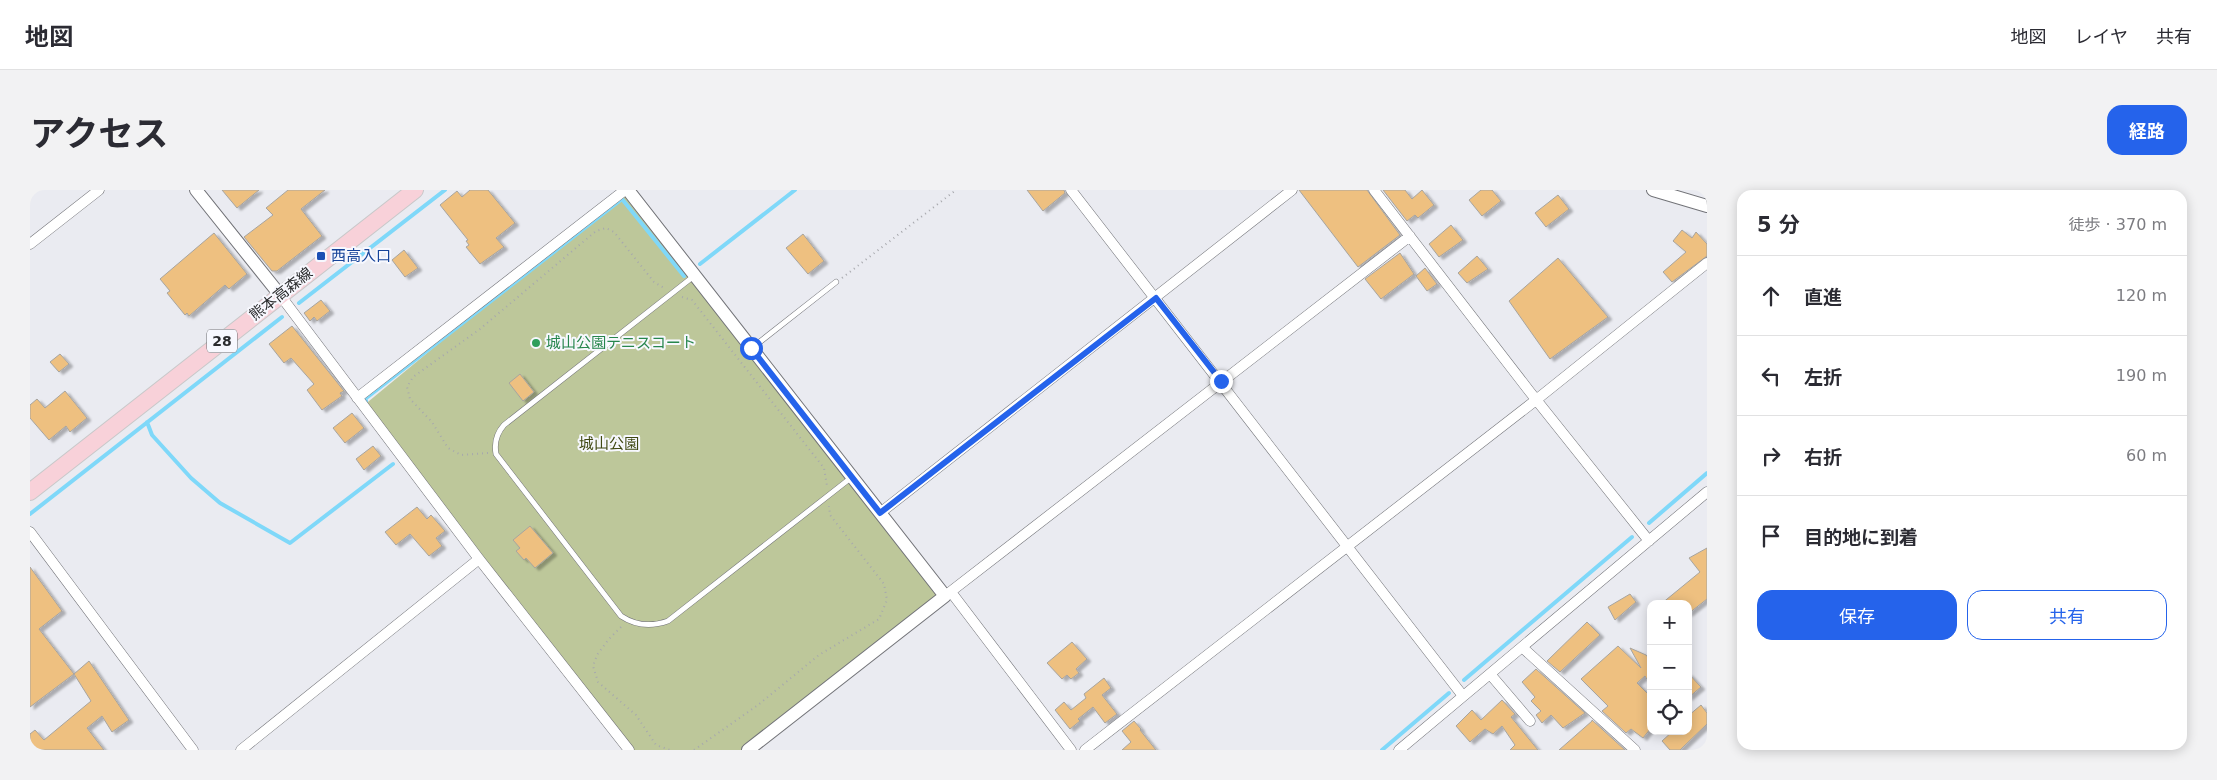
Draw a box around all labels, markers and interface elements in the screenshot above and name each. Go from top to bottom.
text: 地図 [25,23,73,51]
text: 地図 [2011,26,2047,47]
text: レイヤ [2075,26,2128,47]
text: 共有 [2156,26,2192,47]
button: 経路 [2107,105,2187,155]
text: アクセス [30,114,168,154]
text: 5 分 [1757,213,1800,237]
text: 徒歩 · 370 m [2069,215,2167,234]
place label: 西高入口 [331,247,391,265]
marker: 西高入口 [315,250,327,262]
street label: 熊本高森線 [246,264,316,324]
icon: ahead [1757,282,1785,310]
text: 直進 [1804,286,1842,308]
text: 120 m [2116,286,2167,305]
road number: 28 [207,330,237,352]
place label: 城山公園テニスコート [546,334,696,352]
marker: 城山公園テニスコート [530,337,542,349]
route start [740,337,763,360]
icon: left [1757,362,1785,390]
text: 左折 [1804,366,1842,388]
text: 190 m [2116,366,2167,385]
route end [1210,370,1233,393]
park label: 城山公園 [579,435,639,453]
icon: right [1757,442,1785,470]
text: 右折 [1804,446,1842,468]
text: 60 m [2126,446,2167,465]
icon: arrive [1757,522,1785,550]
text: 目的地に到着 [1804,526,1918,548]
button: 保存 [1757,590,1957,640]
button: 共有 [1967,590,2167,640]
map controls [1647,600,1692,735]
button: + [1647,600,1692,645]
button: − [1647,645,1692,690]
button: locate [1647,690,1692,735]

